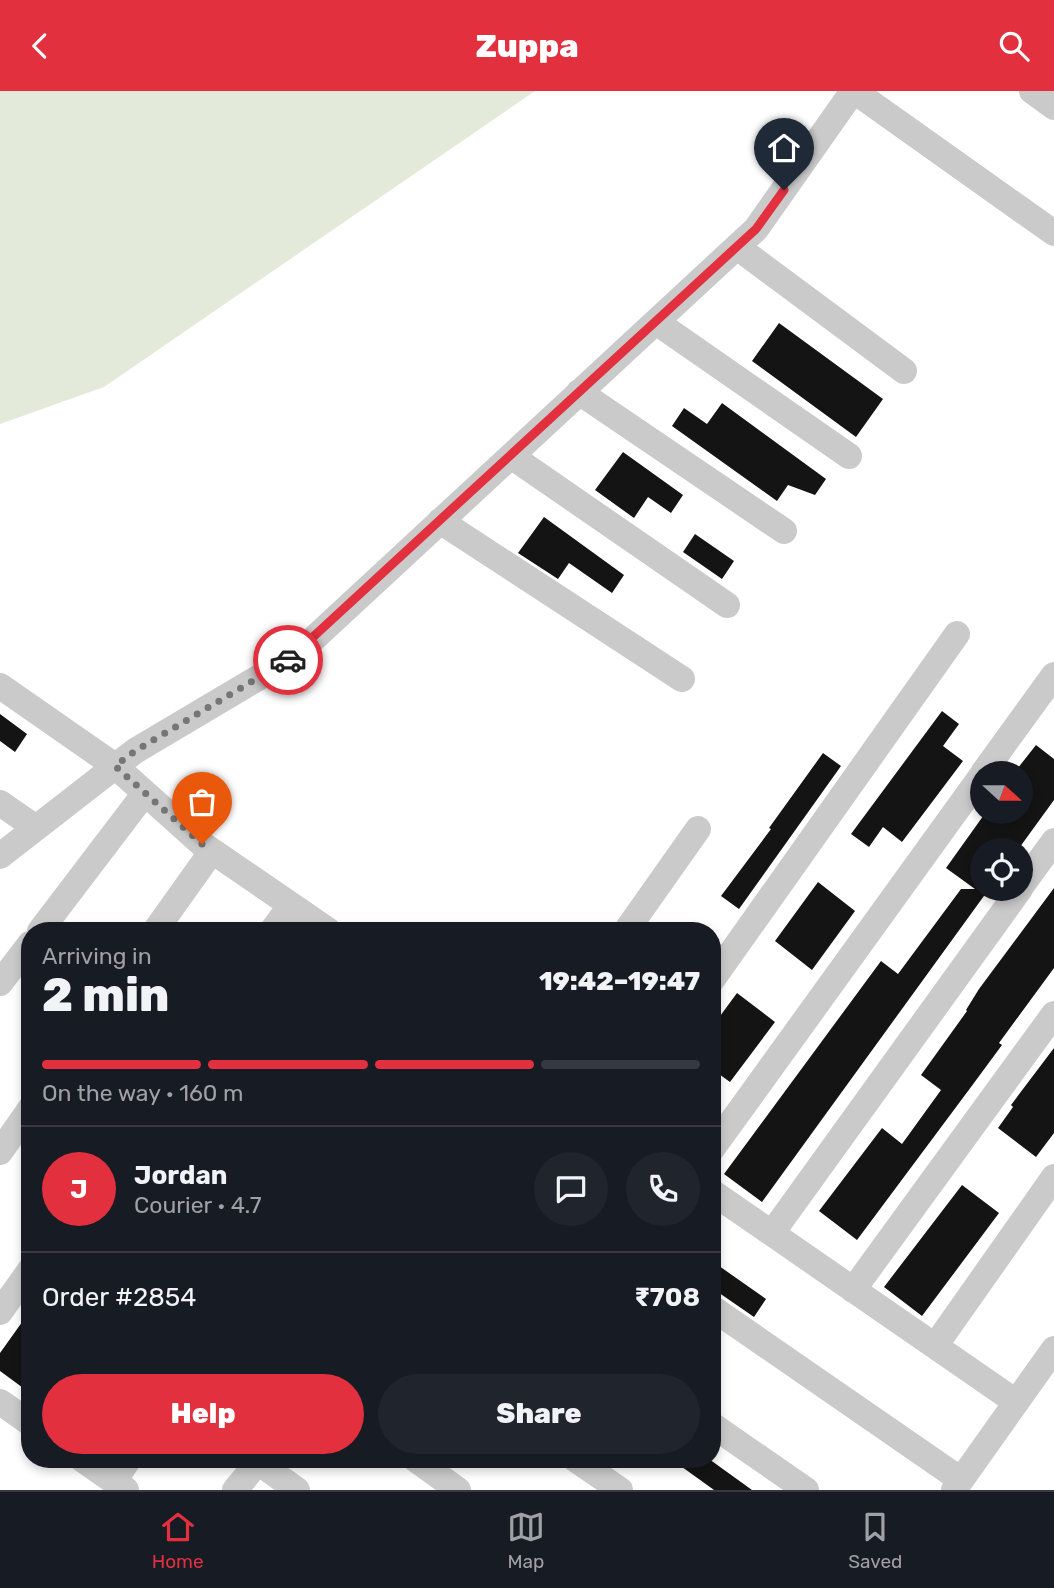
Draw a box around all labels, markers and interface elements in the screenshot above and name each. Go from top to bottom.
icon: back [21,27,59,65]
text: Zuppa [475,27,579,65]
icon: search [995,27,1033,65]
pin [754,118,814,190]
icon: home [765,129,803,167]
courier [253,625,323,695]
icon: car [269,641,307,679]
north arrow [970,761,1032,824]
map controls [970,761,1033,901]
pin [172,772,232,844]
icon: bag [183,783,221,821]
button: locate [970,838,1033,901]
text: Arriving in [42,942,152,970]
text: 19:42–19:47 [539,966,700,997]
text: 2 min [42,968,169,1023]
text: On the way · 160 m [42,1079,244,1107]
button: chat [534,1152,608,1226]
button: phone [626,1152,700,1226]
text: Jordan [134,1160,227,1191]
text: J [70,1174,88,1205]
text: Courier · 4.7 [134,1191,261,1219]
text: Order #2854 [42,1282,196,1313]
text: ₹708 [634,1282,700,1313]
button: Help [42,1374,364,1454]
button: Share [378,1374,700,1454]
tab: Home [152,1508,204,1573]
tab: Map [507,1508,545,1573]
tab: Saved [848,1508,902,1573]

